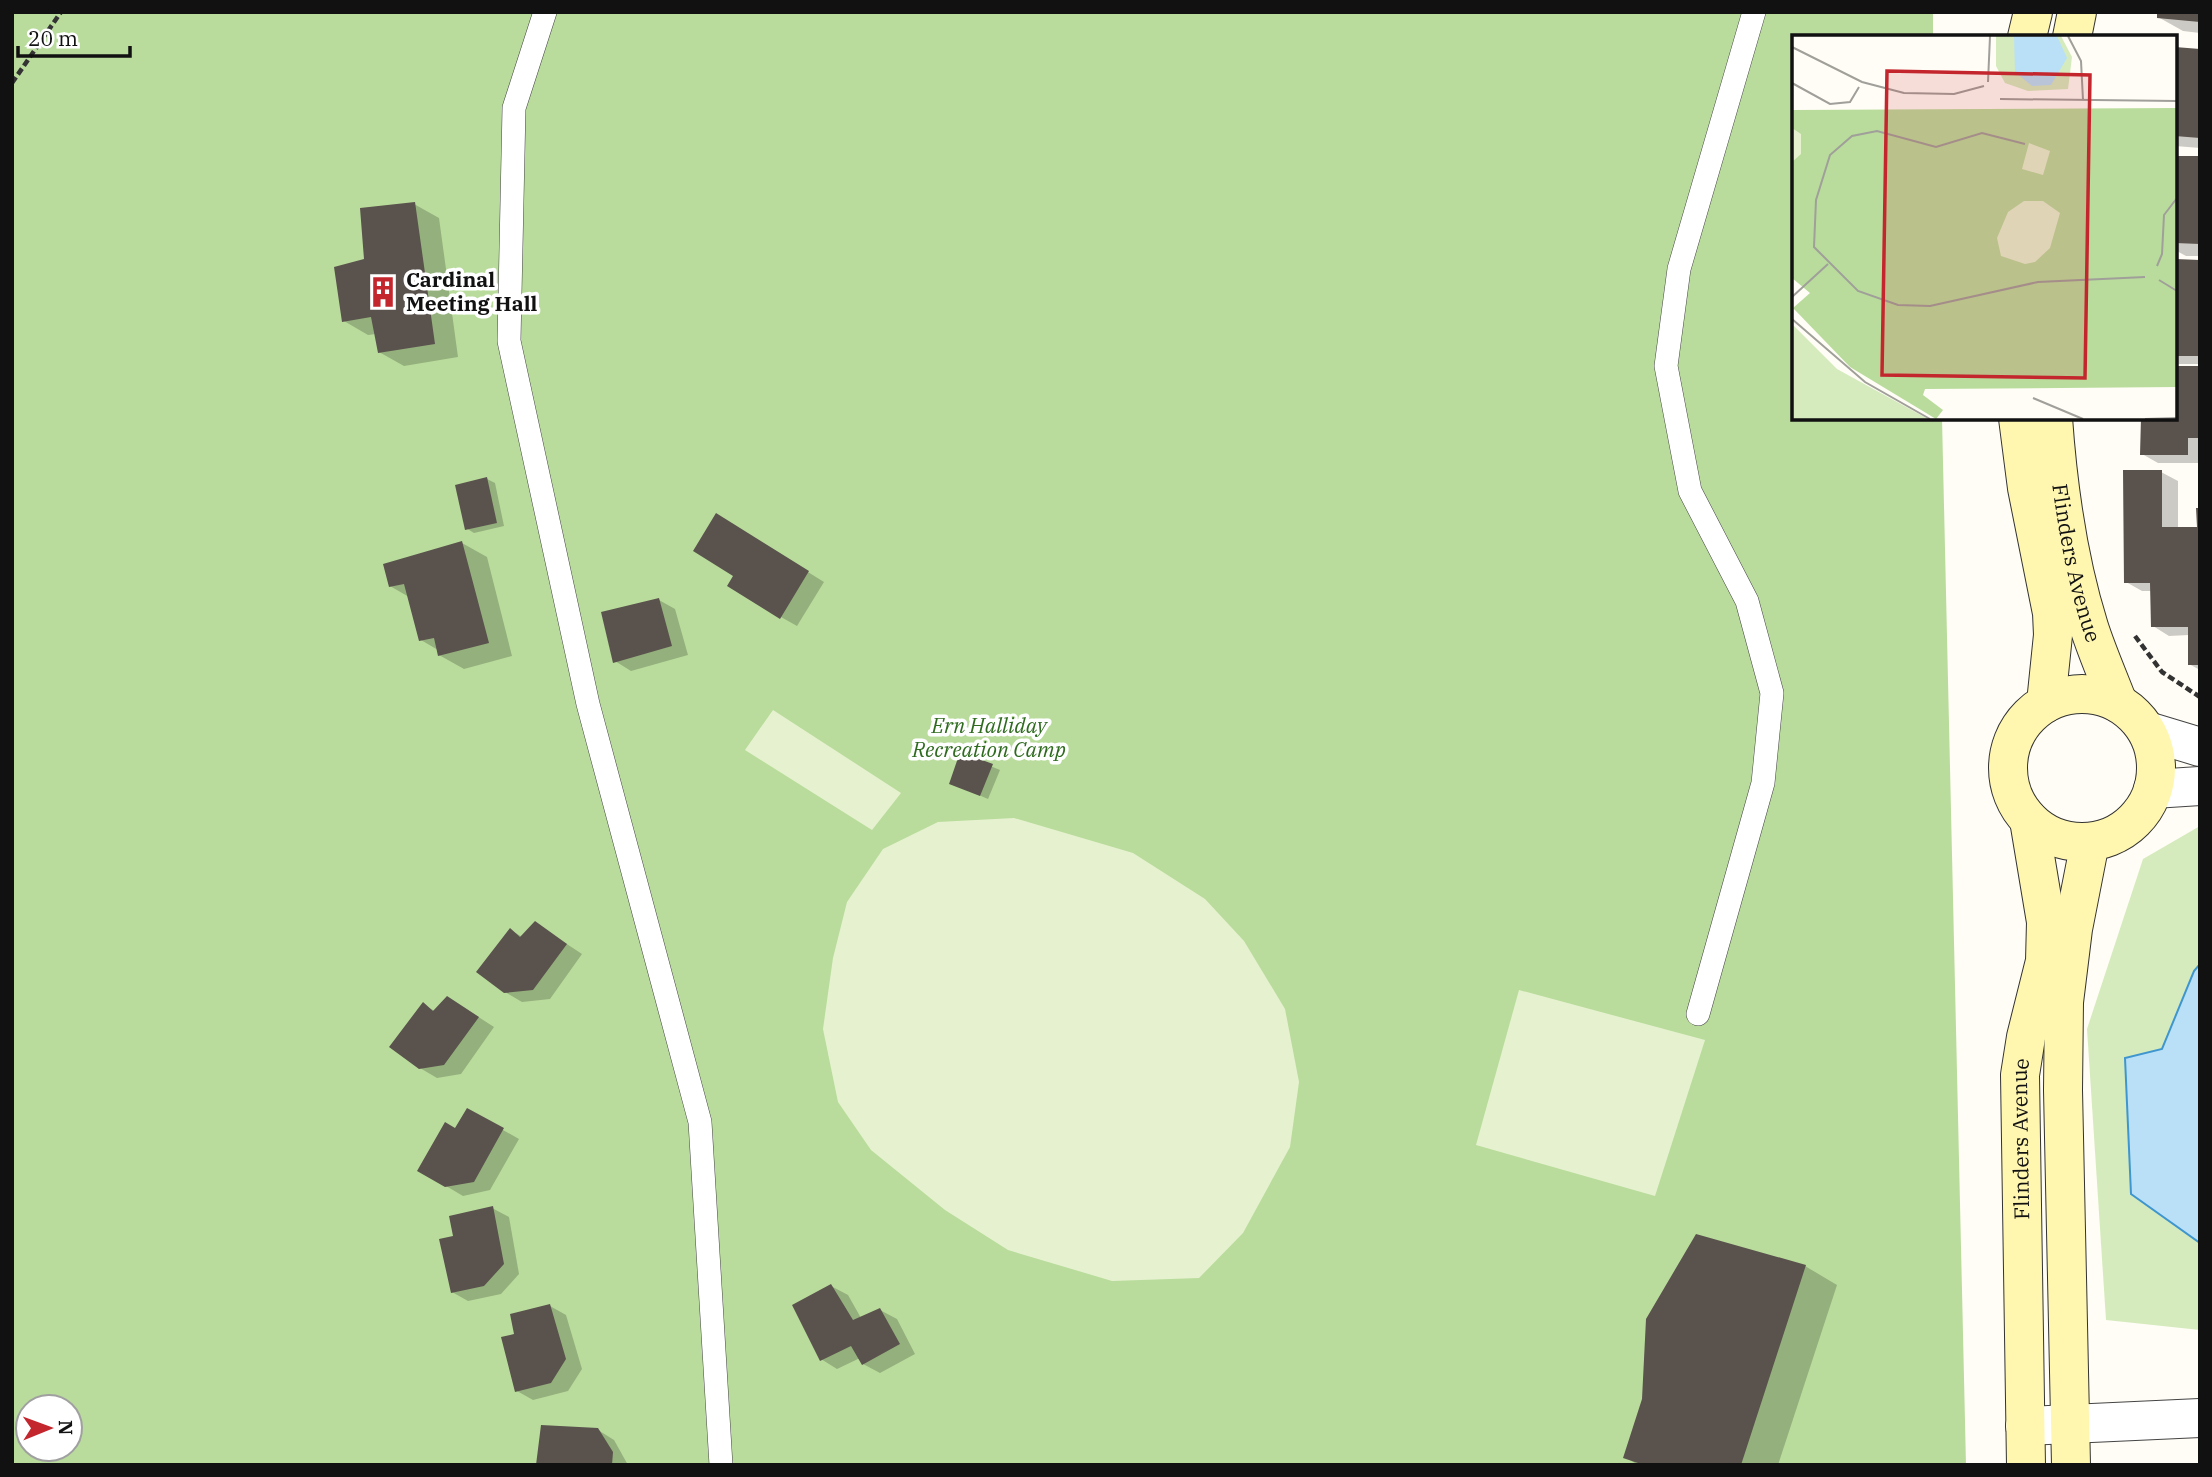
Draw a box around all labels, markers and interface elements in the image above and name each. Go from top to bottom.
scale bar [18,14,130,58]
text: 20 m [28,24,78,52]
inset map [1792,35,2177,420]
place label: Cardinal Meeting Hall [406,265,538,317]
building icon: Cardinal Meeting Hall [366,275,400,309]
street label: Flinders Avenue [2046,482,2108,646]
park label: Ern Halliday Recreation Camp [911,711,1066,763]
street label: Flinders Avenue [2005,1056,2035,1220]
north arrow [14,1393,84,1463]
text: N [54,1420,78,1435]

